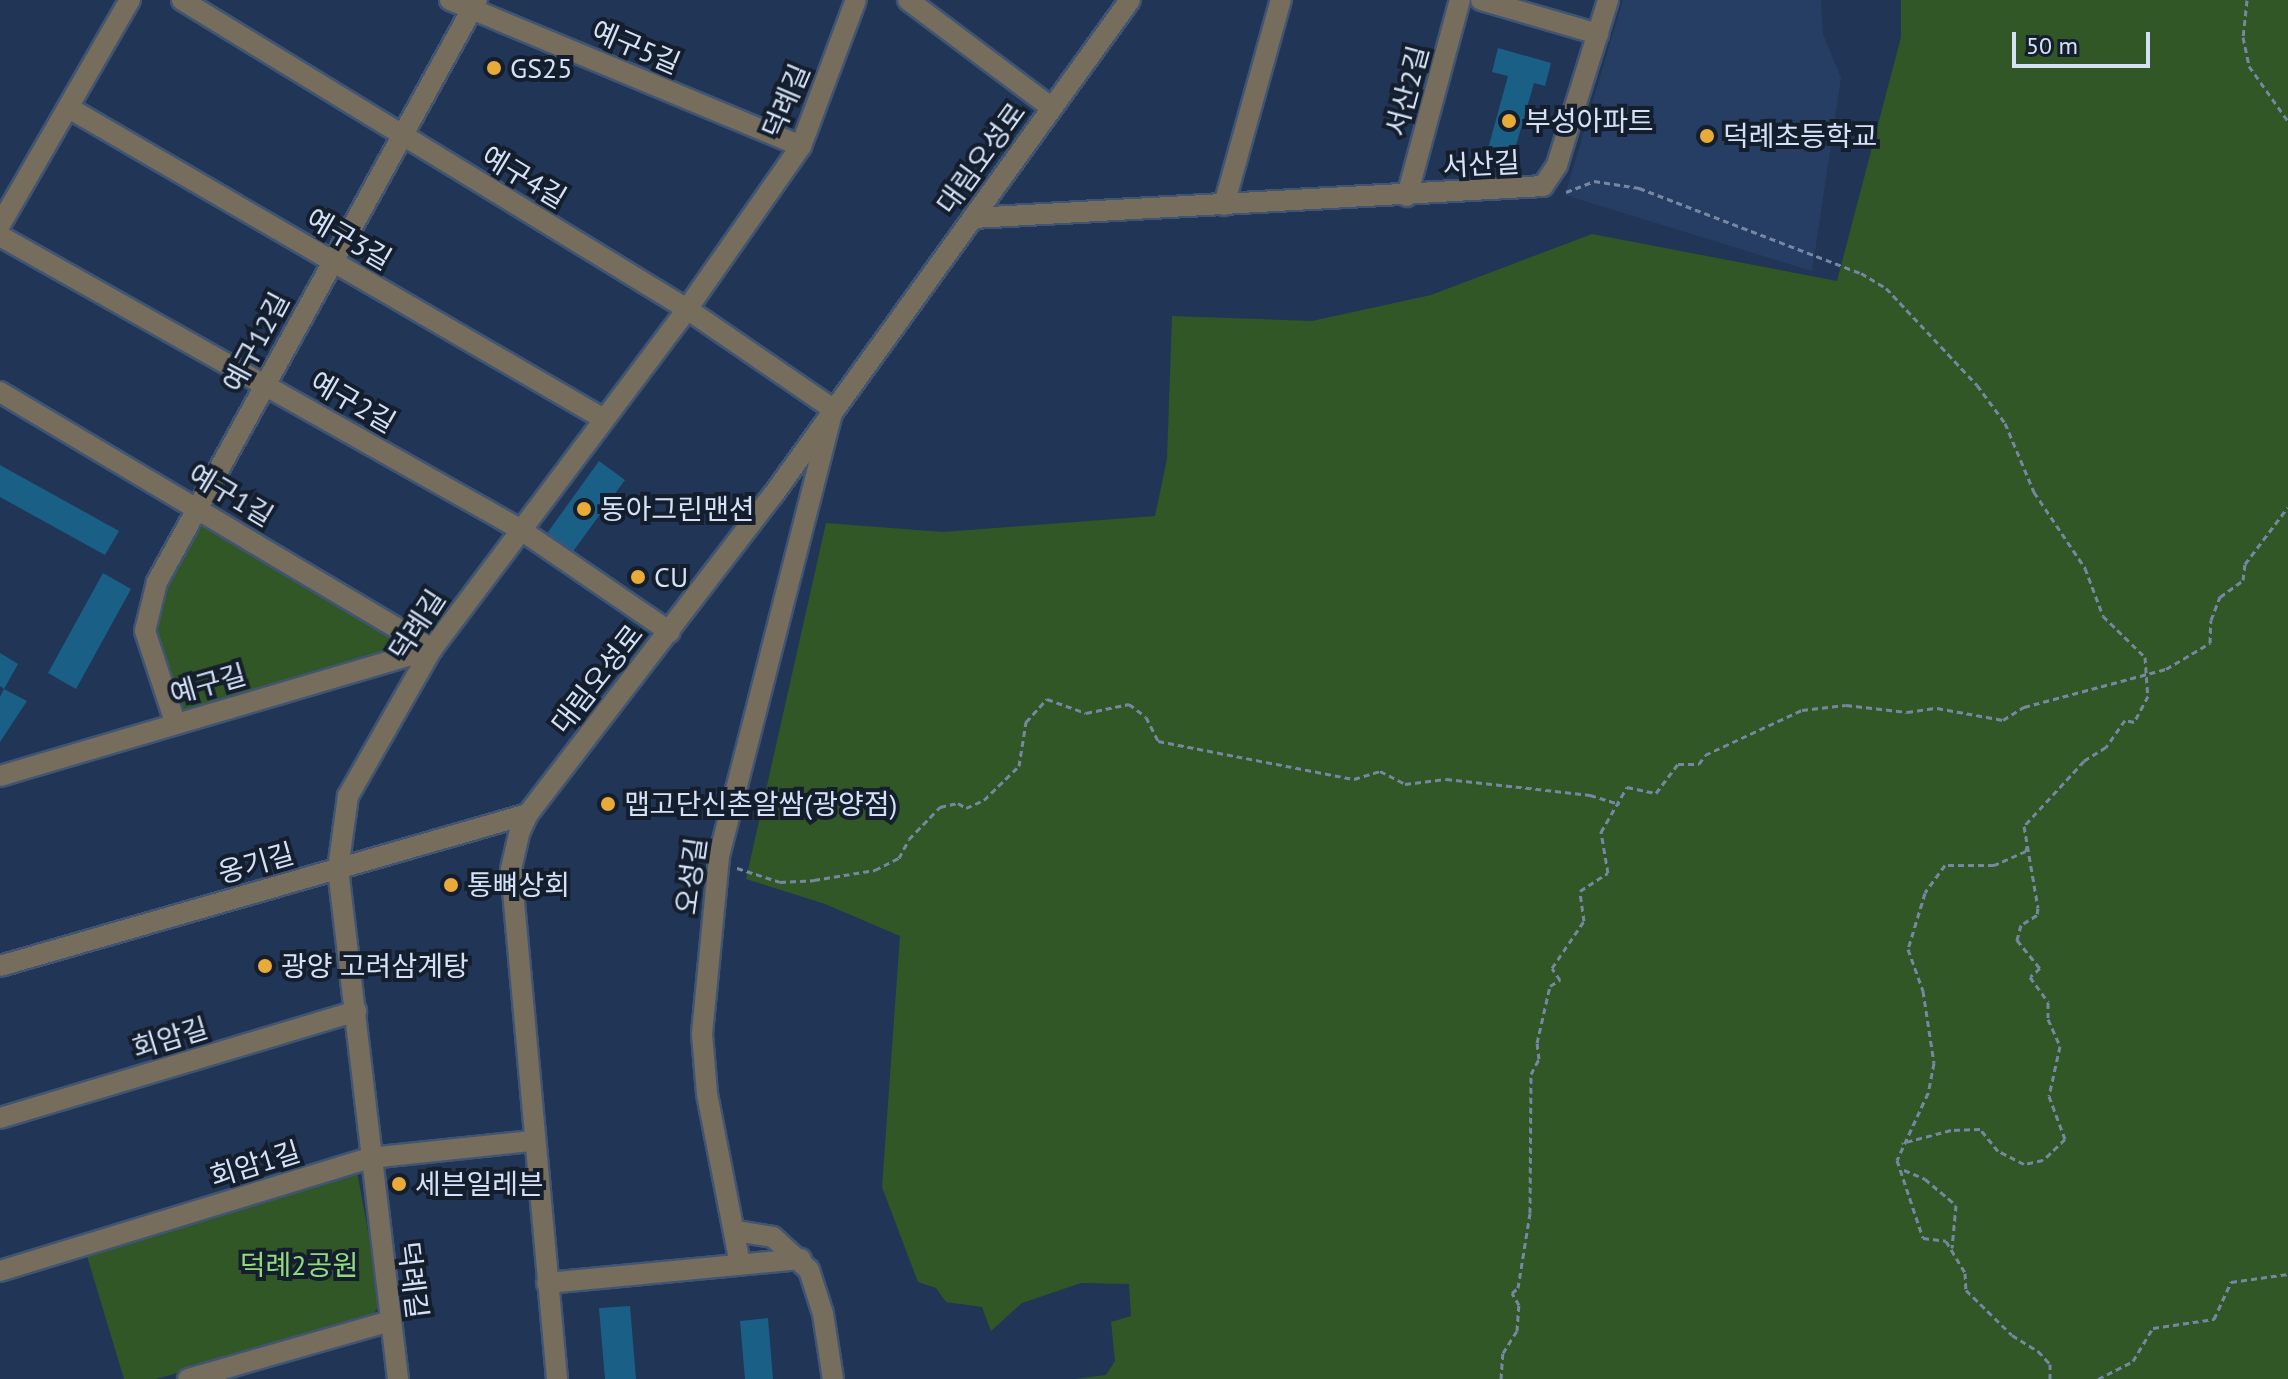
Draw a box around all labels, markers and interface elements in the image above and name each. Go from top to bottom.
street label: 예구5길 [587,13,685,81]
scale bar [2016,16,2154,66]
text: 50 m [2026,30,2078,61]
street label: 서산2길 [1379,42,1435,140]
place label: GS25 [510,51,573,85]
marker: GS25 [485,59,503,77]
street label: 덕례길 [755,59,817,143]
street label: 대림오성로 [930,96,1032,220]
place label: 부성아파트 [1525,104,1654,138]
marker: 부성아파트 [1500,112,1518,130]
place label: 덕례초등학교 [1723,119,1878,153]
marker: 덕례초등학교 [1698,127,1716,145]
street label: 예구4길 [476,139,572,215]
street label: 서산길 [1442,145,1520,183]
street label: 예구3길 [301,201,397,277]
street label: 예구12길 [216,287,296,397]
street label: 예구2길 [305,364,401,440]
street label: 예구1길 [183,457,279,533]
place label: 동아그린맨션 [600,492,755,526]
marker: 동아그린맨션 [575,500,593,518]
place label: CU [654,560,688,594]
marker: CU [629,568,647,586]
street label: 덕례길 [382,583,452,667]
street label: 대림오성로 [544,618,650,740]
street label: 예구길 [166,657,250,711]
place label: 맵고단신촌알쌈(광양점) [624,787,897,821]
marker: 맵고단신촌알쌈(광양점) [599,795,617,813]
street label: 오성길 [669,835,713,917]
street label: 옹기길 [214,836,298,890]
place label: 통뼈상회 [467,868,570,902]
marker: 통뼈상회 [442,876,460,894]
place label: 광양 고려삼계탕 [281,949,469,983]
marker: 광양 고려삼계탕 [256,957,274,975]
street label: 회암길 [128,1011,212,1065]
street label: 회암1길 [206,1134,304,1194]
place label: 세븐일레븐 [415,1167,544,1201]
marker: 세븐일레븐 [390,1175,408,1193]
street label: 덕례길 [392,1240,434,1320]
park label: 덕례2공원 [240,1248,358,1282]

